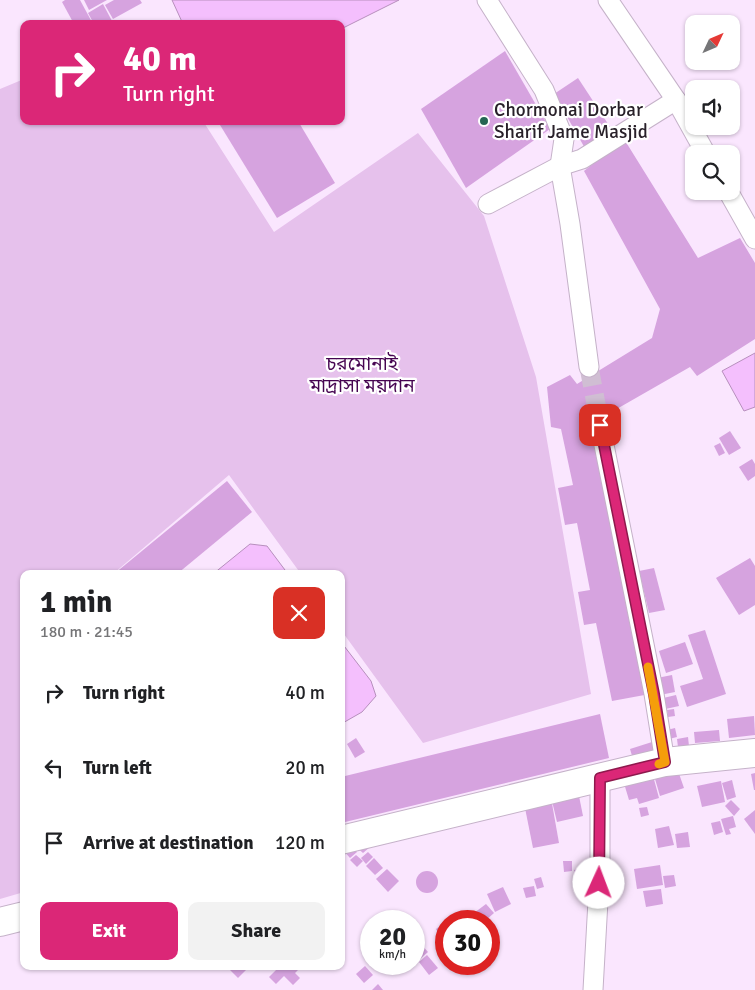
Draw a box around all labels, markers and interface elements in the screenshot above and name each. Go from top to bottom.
north arrow [685,15,740,70]
map controls [685,15,740,200]
text: 40 m [123,37,197,80]
icon: right [40,40,105,105]
text: Turn right [123,80,215,107]
button: sound [685,80,740,135]
place label: Chormonai Dorbar Sharif Jame Masjid [494,98,648,144]
marker: Chormonai Dorbar Sharif Jame Masjid [478,115,490,127]
button: search [685,145,740,200]
park label: চরমোনাই মাদ্রাসা ময়দান [308,352,415,398]
pin [579,404,621,446]
icon: arrive [586,411,614,439]
text: 1 min [40,584,112,621]
button: close [273,587,325,639]
text: 180 m · 21:45 [40,622,133,642]
icon: right [40,679,68,707]
text: Turn right [83,681,165,705]
text: 40 m [285,681,325,705]
icon: left [40,754,68,782]
text: Turn left [83,756,152,780]
text: 20 m [285,756,325,780]
icon: arrive [40,829,68,857]
text: Arrive at destination [83,831,254,855]
text: 120 m [275,831,325,855]
position arrow [572,856,624,908]
button: Exit [40,902,178,960]
button: Share [188,902,325,960]
speed limit sign: 30 [435,910,500,975]
text: 20 [379,921,406,952]
text: km/h [379,947,406,962]

